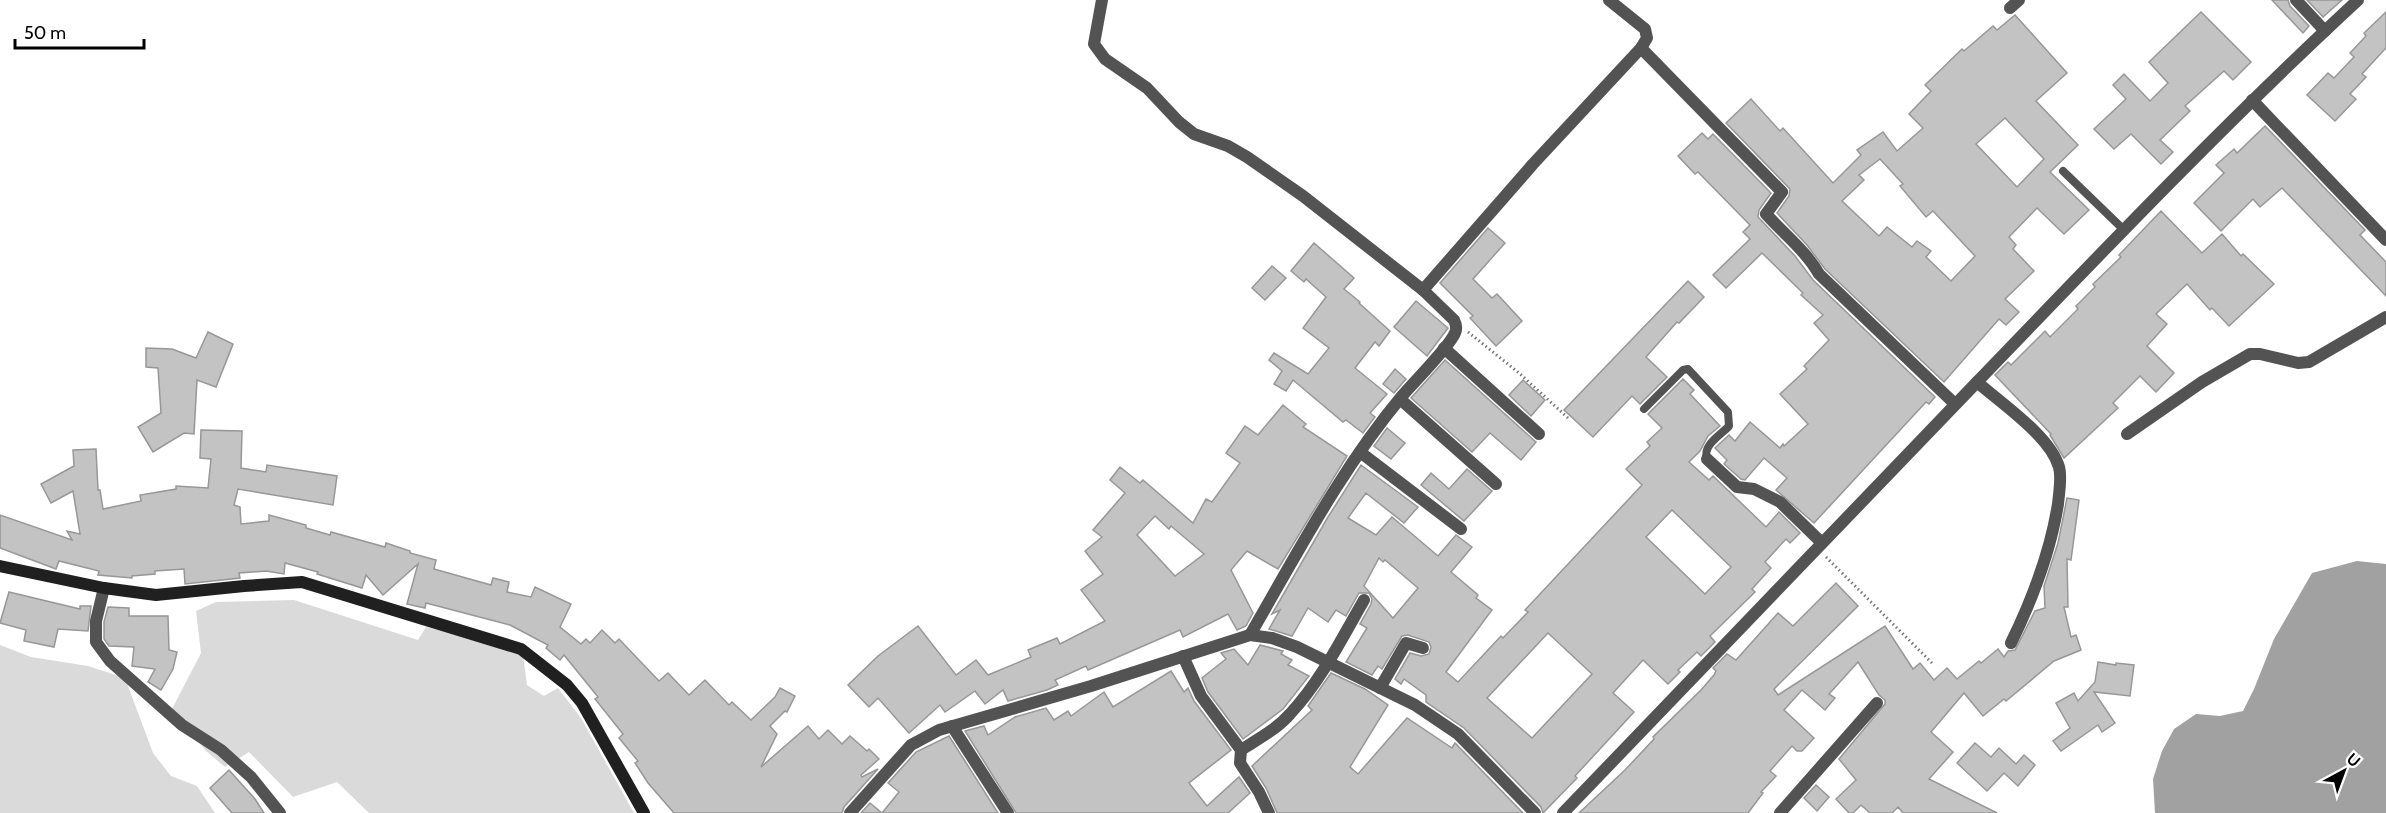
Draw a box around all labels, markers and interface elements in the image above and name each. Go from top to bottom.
scale bar [15,12,144,50]
text: 50 m [24,22,66,44]
north arrow [2314,741,2374,801]
text: U [2343,749,2364,771]

